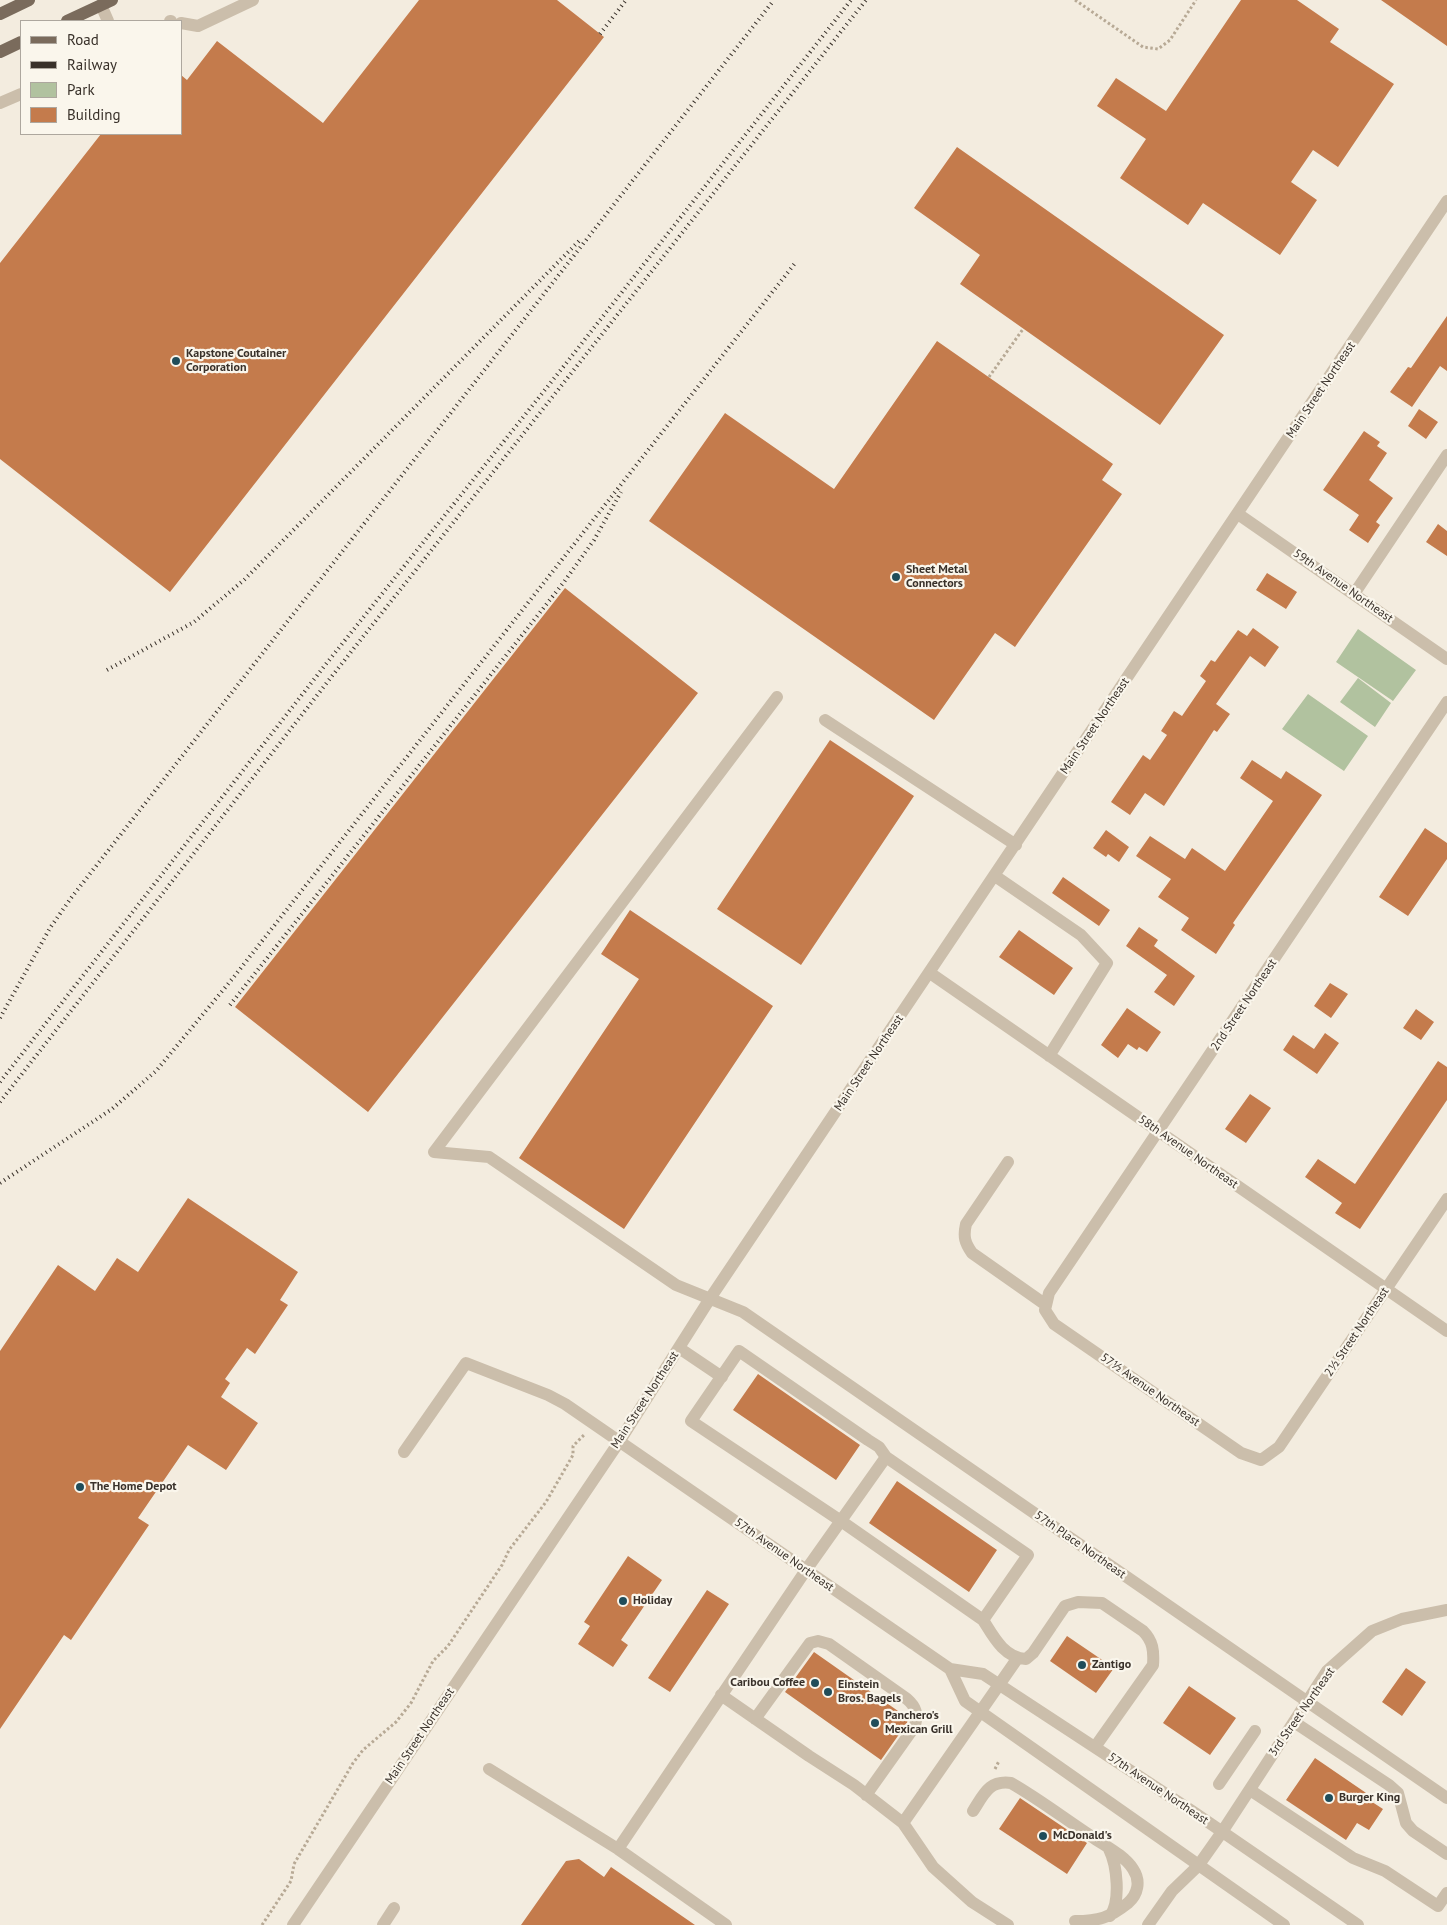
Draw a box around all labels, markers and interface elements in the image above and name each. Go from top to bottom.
legend [20,20,182,135]
text: Road [67,30,99,49]
text: Railway [67,55,117,74]
text: Park [67,80,95,99]
text: Building [67,105,121,124]
street label: Main Street Northeast [1283,339,1359,441]
place label: Kapstone Coutainer Corporation [186,347,286,375]
marker: Kapstone Coutainer Corporation [170,355,182,367]
street label: 59th Avenue Northeast [1290,546,1396,626]
place label: Sheet Metal Connectors [906,563,968,591]
marker: Sheet Metal Connectors [890,571,902,583]
street label: Main Street Northeast [1057,675,1133,777]
street label: 2nd Street Northeast [1208,956,1280,1054]
street label: Main Street Northeast [831,1012,907,1114]
street label: 58th Avenue Northeast [1135,1112,1241,1192]
street label: 2½ Street Northeast [1322,1285,1392,1379]
street label: Main Street Northeast [608,1349,682,1451]
street label: 57½ Avenue Northeast [1098,1350,1202,1430]
place label: The Home Depot [90,1480,177,1494]
marker: The Home Depot [74,1481,86,1493]
street label: 57th Place Northeast [1032,1508,1128,1582]
street label: 57th Avenue Northeast [732,1515,836,1595]
place label: Holiday [633,1594,672,1608]
marker: Holiday [617,1595,629,1607]
place label: Zantigo [1092,1658,1131,1672]
marker: Zantigo [1076,1659,1088,1671]
street label: 3rd Street Northeast [1266,1665,1338,1759]
place label: Caribou Coffee [730,1676,805,1690]
marker: Caribou Coffee [809,1677,821,1689]
place label: Einstein Bros. Bagels [838,1678,901,1706]
street label: Main Street Northeast [382,1685,458,1787]
marker: Einstein Bros. Bagels [822,1686,834,1698]
place label: Panchero's Mexican Grill [885,1709,952,1737]
marker: Panchero's Mexican Grill [869,1717,881,1729]
street label: 57th Avenue Northeast [1105,1750,1211,1828]
place label: Burger King [1339,1791,1400,1805]
marker: Burger King [1323,1792,1335,1804]
place label: McDonald's [1053,1829,1112,1843]
marker: McDonald's [1037,1830,1049,1842]

